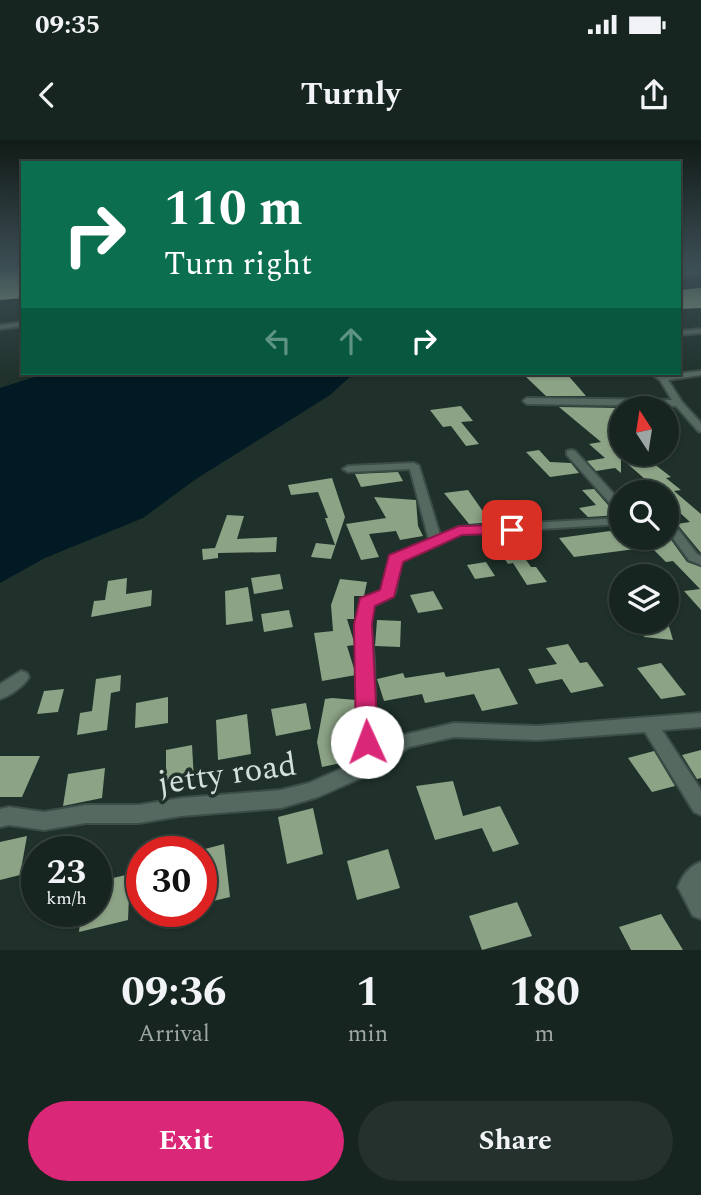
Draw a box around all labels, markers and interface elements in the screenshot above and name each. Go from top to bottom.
text: 09:35 [35,5,100,45]
text: Turnly [300,70,401,119]
icon: back [28,76,66,114]
icon: share [635,76,673,114]
text: 110 m [164,172,303,247]
icon: right [49,189,140,280]
text: Turn right [164,240,312,289]
icon: left [259,322,297,360]
icon: ahead [332,322,370,360]
icon: right [405,322,443,360]
north arrow [609,396,679,466]
map controls [609,396,679,634]
button: search [609,480,679,550]
pin [482,500,542,560]
icon: arrive [493,511,531,549]
button: layers [609,564,679,634]
position arrow [330,705,404,779]
street label: jetty road [155,740,300,808]
speed limit sign: 30 [126,836,217,927]
text: 23 [47,846,86,899]
text: km/h [46,885,87,912]
text: 09:36 [121,961,227,1024]
text: 1 [356,961,380,1024]
text: 180 [509,961,580,1024]
text: Arrival [138,1017,210,1052]
text: min [348,1017,388,1052]
text: m [535,1017,554,1052]
button: Exit [28,1101,344,1181]
button: Share [358,1101,673,1181]

